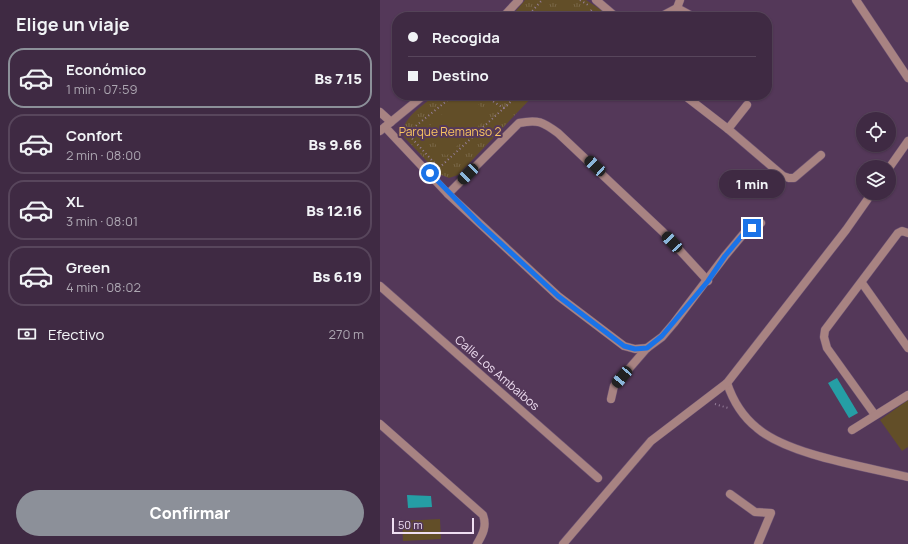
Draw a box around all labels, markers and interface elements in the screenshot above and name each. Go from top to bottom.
text: Elige un viaje [16,12,130,36]
text: Recogida [432,27,500,48]
text: Económico [66,59,146,80]
icon: car [18,60,54,96]
text: Destino [432,65,489,86]
text: Bs 7.15 [314,68,362,89]
text: 1 min · 07:59 [66,80,138,98]
map controls [856,112,896,200]
button: locate [856,112,896,152]
park label: Parque Remanso 2 [399,123,501,140]
text: Confort [66,125,123,146]
icon: car [18,126,54,162]
text: Bs 9.66 [308,134,362,155]
text: 2 min · 08:00 [66,146,141,164]
car [582,153,608,179]
button: layers [856,160,896,200]
car [455,161,481,187]
route start [421,164,439,182]
callout: 1 min [719,170,785,198]
text: 1 min [736,175,768,193]
text: XL [66,191,84,212]
icon: car [18,192,54,228]
text: Bs 12.16 [306,200,362,221]
text: 3 min · 08:01 [66,212,138,230]
route end [743,219,761,237]
car [659,229,685,255]
text: Green [66,257,110,278]
icon: car [18,258,54,294]
text: Bs 6.19 [313,266,362,287]
text: 4 min · 08:02 [66,278,141,296]
icon: cash [16,323,38,345]
text: Efectivo [48,324,104,345]
text: 270 m [329,325,364,343]
street label: Calle Los Ambaibos [451,331,543,414]
car [610,364,634,390]
button: Confirmar [16,490,364,536]
scale bar [392,516,474,535]
text: 50 m [398,517,423,532]

